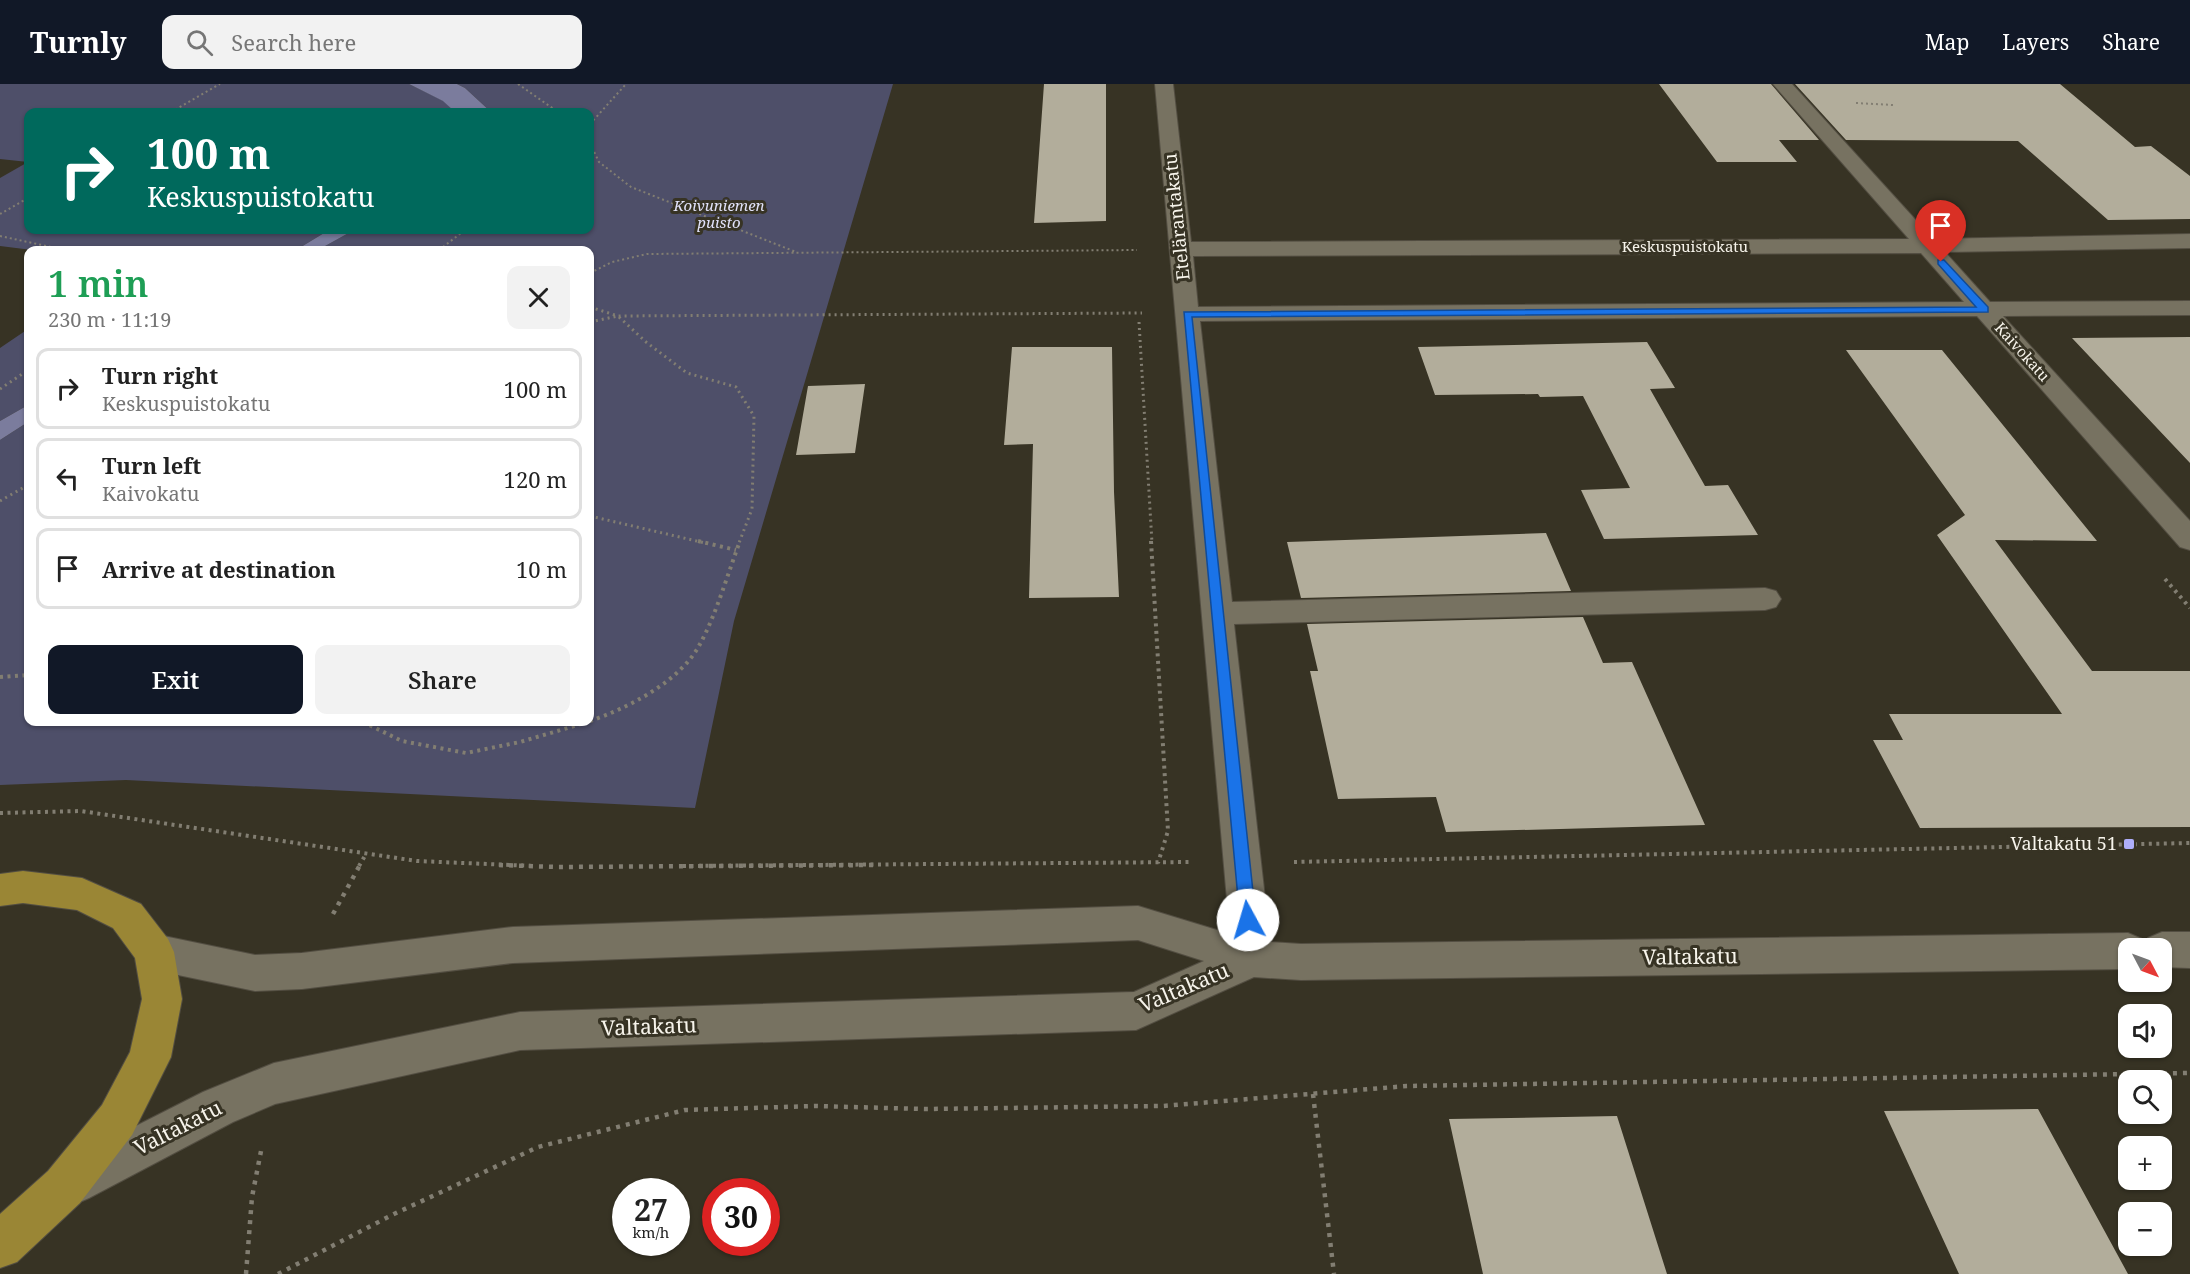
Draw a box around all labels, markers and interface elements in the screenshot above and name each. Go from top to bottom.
search box [162,15,582,69]
text: Turnly [30,23,126,61]
icon: search [183,26,216,59]
text: Search here [231,27,356,57]
text: Map [1925,28,1969,56]
text: Layers [2002,28,2069,56]
text: Share [2102,28,2160,56]
text: 100 m [147,124,271,181]
icon: right [48,132,126,210]
street label: Etelärantakatu [1157,152,1195,282]
text: Keskuspuistokatu [147,178,374,215]
park label: Koivuniemen puisto [672,195,765,232]
pin [1915,200,1966,262]
icon: arrive [1924,209,1957,242]
street label: Keskuspuistokatu [1622,236,1749,256]
text: 1 min [48,259,149,308]
button: close [507,266,570,329]
text: 230 m · 11:19 [48,306,171,333]
street label: Kaivokatu [1991,317,2055,386]
text: Turn right [102,360,218,390]
icon: right [51,372,84,405]
text: 100 m [504,374,567,404]
text: Keskuspuistokatu [102,390,270,417]
text: Turn left [102,450,201,480]
icon: left [51,462,84,495]
text: 120 m [504,464,567,494]
text: Kaivokatu [102,480,199,507]
icon: arrive [51,552,84,585]
text: Arrive at destination [102,554,336,584]
text: 10 m [516,554,567,584]
button: Exit [48,645,303,714]
button: Share [315,645,570,714]
place label: Valtakatu 51 [2011,831,2117,855]
marker: Valtakatu 51 [2122,837,2136,851]
position arrow [1216,888,1280,952]
north arrow [2118,938,2172,992]
map controls [2118,938,2172,1256]
street label: Valtakatu [1642,941,1738,971]
street label: Valtakatu [1134,956,1233,1019]
button: sound [2118,1004,2172,1058]
street label: Valtakatu [601,1010,697,1042]
button: search [2118,1070,2172,1124]
street label: Valtakatu [129,1093,226,1161]
button: + [2118,1136,2172,1190]
speed limit sign: 30 [702,1178,780,1256]
text: 27 [634,1189,668,1230]
button: − [2118,1202,2172,1256]
text: km/h [633,1222,669,1242]

